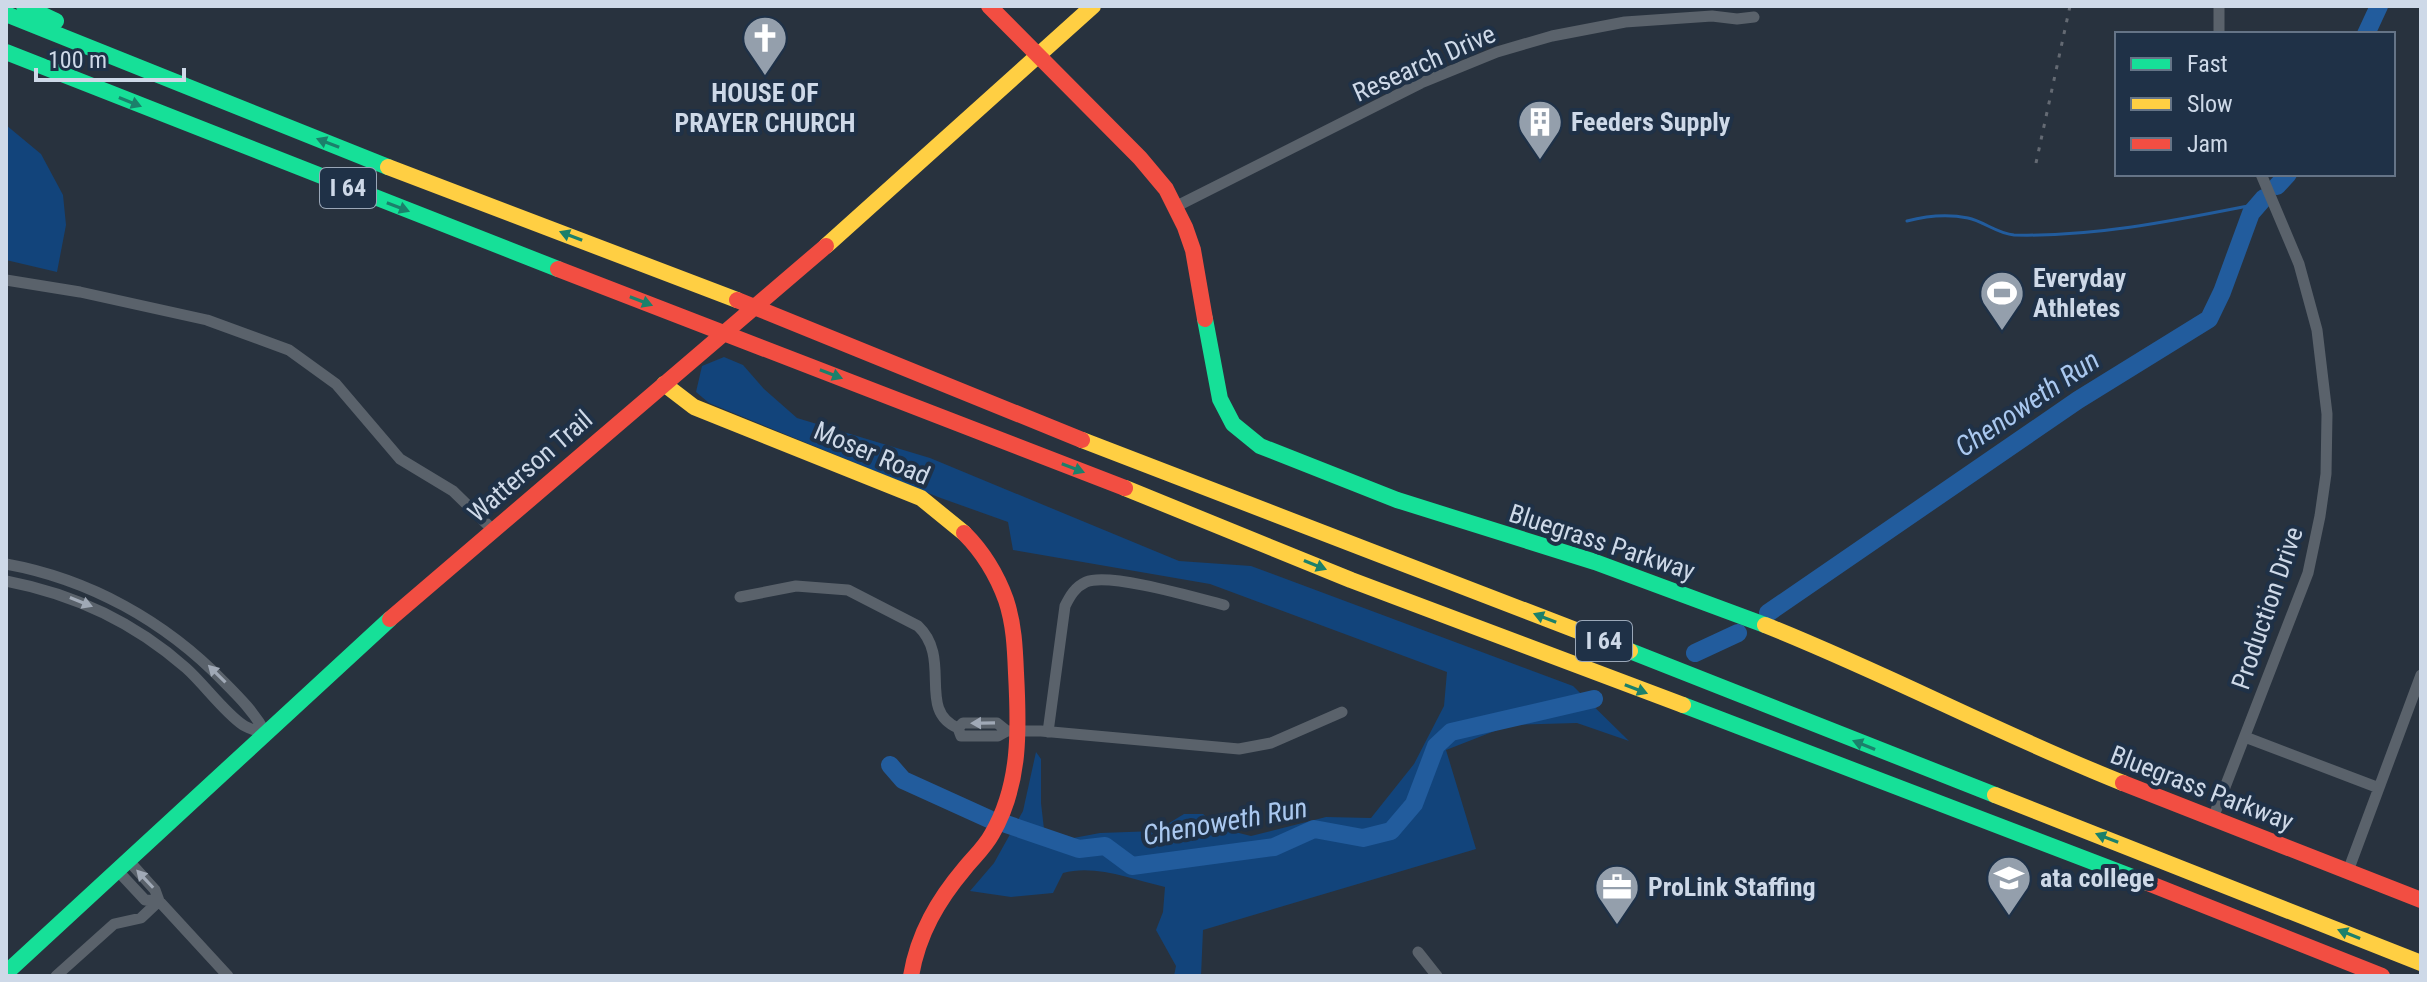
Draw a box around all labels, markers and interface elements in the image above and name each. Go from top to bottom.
church icon: HOUSE OF PRAYER CHURCH [741,14,789,77]
street label: Research Drive [1348,18,1500,108]
scale bar [36,32,184,82]
legend [2115,32,2395,176]
text: 100 m [48,46,107,74]
text: Fast [2187,50,2228,78]
place label: HOUSE OF PRAYER CHURCH [675,78,855,138]
text: Slow [2187,90,2233,118]
one-way arrow [118,96,142,109]
building icon: Feeders Supply [1516,98,1564,161]
place label: Feeders Supply [1571,107,1731,137]
text: Jam [2187,130,2228,158]
one-way arrow [316,136,340,149]
road number: I 64 [320,168,376,208]
one-way arrow [386,201,410,214]
one-way arrow [558,229,582,242]
place label: Everyday Athletes [2033,263,2127,323]
sports icon: Everyday Athletes [1978,269,2026,332]
one-way arrow [629,295,653,308]
water label: Chenoweth Run [1949,343,2106,464]
one-way arrow [819,368,843,381]
street label: Watterson Trail [462,404,598,528]
street label: Moser Road [810,415,934,491]
one-way arrow [1061,462,1085,475]
street label: Bluegrass Parkway [1505,498,1699,586]
street label: Production Drive [2225,523,2309,693]
one-way arrow [1303,558,1327,571]
one-way arrow [69,596,93,609]
one-way arrow [1532,611,1556,624]
road number: I 64 [1576,621,1632,661]
one-way arrow [208,665,227,684]
one-way arrow [1624,683,1648,696]
one-way arrow [970,717,995,729]
one-way arrow [1852,738,1876,751]
street label: Bluegrass Parkway [2106,739,2298,837]
water label: Chenoweth Run [1140,791,1310,852]
one-way arrow [2095,831,2119,844]
school or university icon: ata college [1985,854,2033,917]
office icon: ProLink Staffing [1593,863,1641,926]
place label: ata college [2040,863,2154,893]
one-way arrow [137,870,155,889]
place label: ProLink Staffing [1648,872,1816,902]
one-way arrow [2337,927,2361,940]

